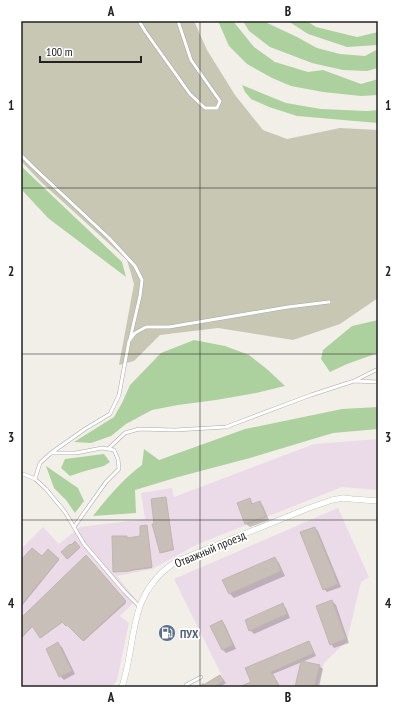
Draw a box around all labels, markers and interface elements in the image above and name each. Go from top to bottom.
text: A [107,3,115,20]
text: B [285,3,291,20]
scale bar [40,38,141,64]
text: 100 m [46,44,73,59]
text: 1 [8,97,14,114]
text: 1 [385,97,391,114]
text: 2 [8,263,14,280]
text: 2 [385,263,391,280]
text: 3 [8,429,14,446]
text: 3 [385,429,391,446]
street label: Отважный проезд [172,527,249,571]
text: 4 [8,595,15,612]
text: 4 [385,595,392,612]
fuel station icon: ПУХ [157,623,177,643]
place label: ПУХ [180,626,199,641]
text: A [107,689,115,706]
text: B [285,689,291,706]

